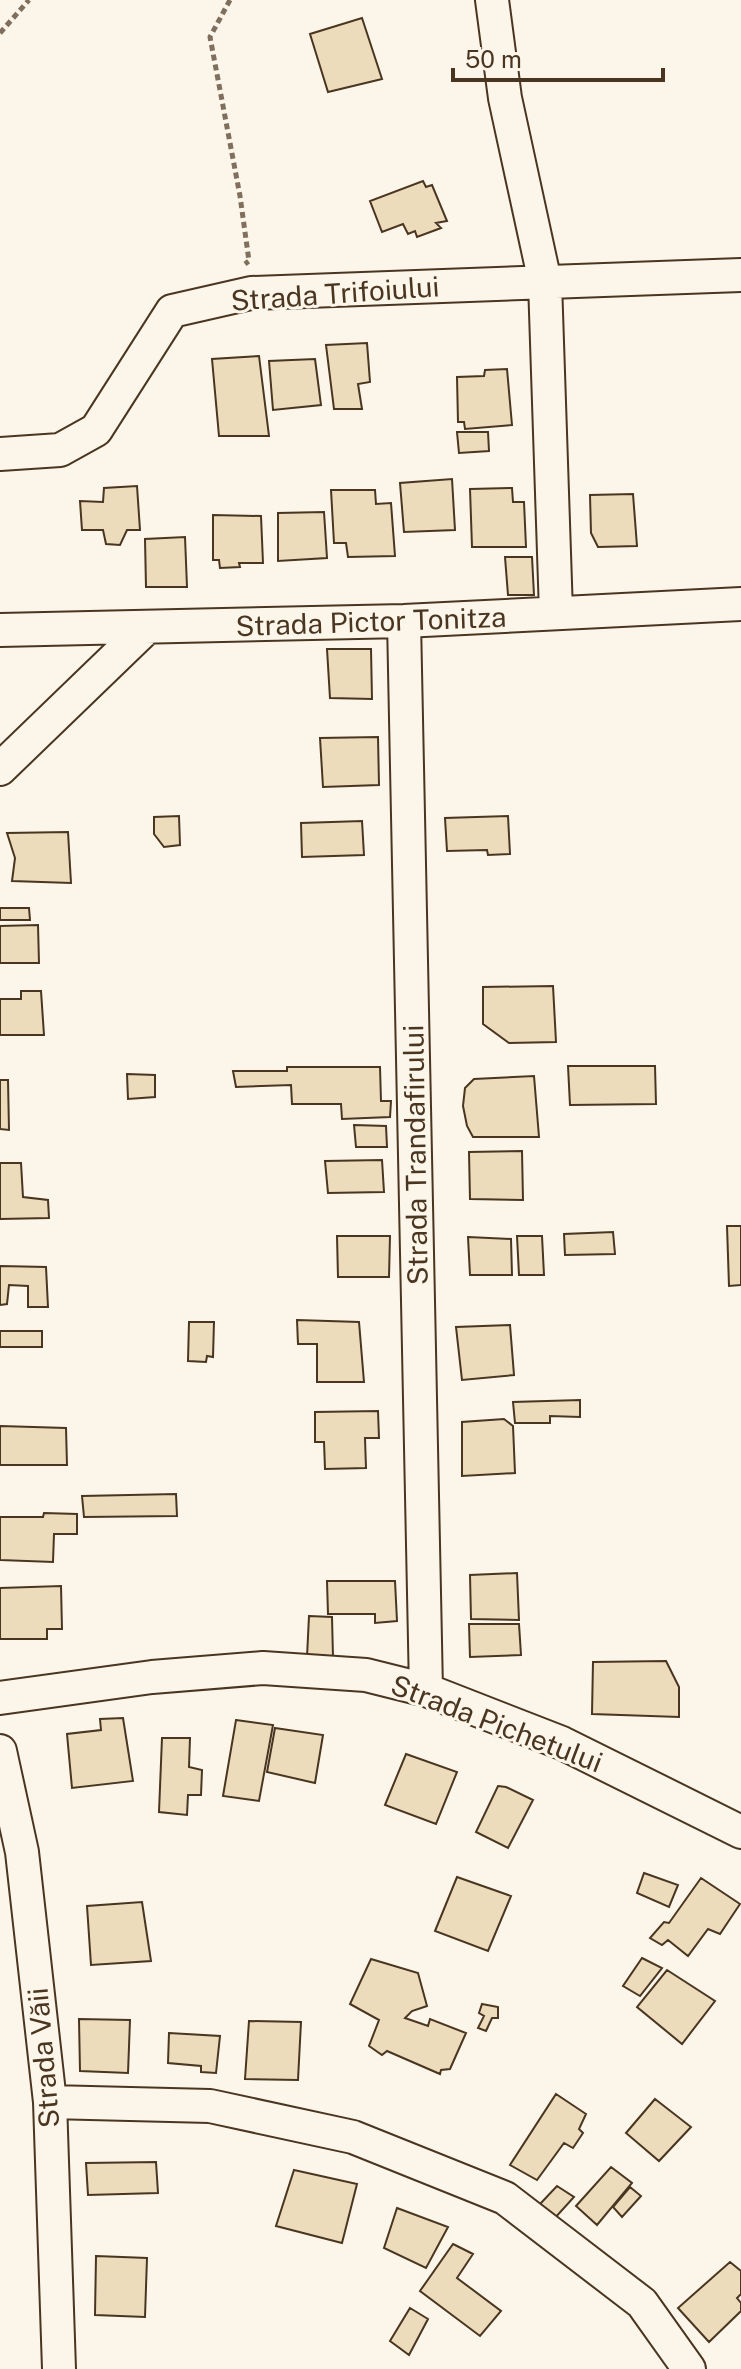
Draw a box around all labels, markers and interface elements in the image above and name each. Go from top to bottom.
scale bar [453,32,663,82]
text: 50 m [465,45,522,73]
street label: Strada Trifoiului [230,269,440,317]
street label: Strada Pictor Tonitza [235,600,507,642]
street label: Strada Trandafirului [396,1025,434,1285]
street label: Strada Pichetului [387,1668,607,1778]
street label: Strada Văii [20,1987,66,2129]

